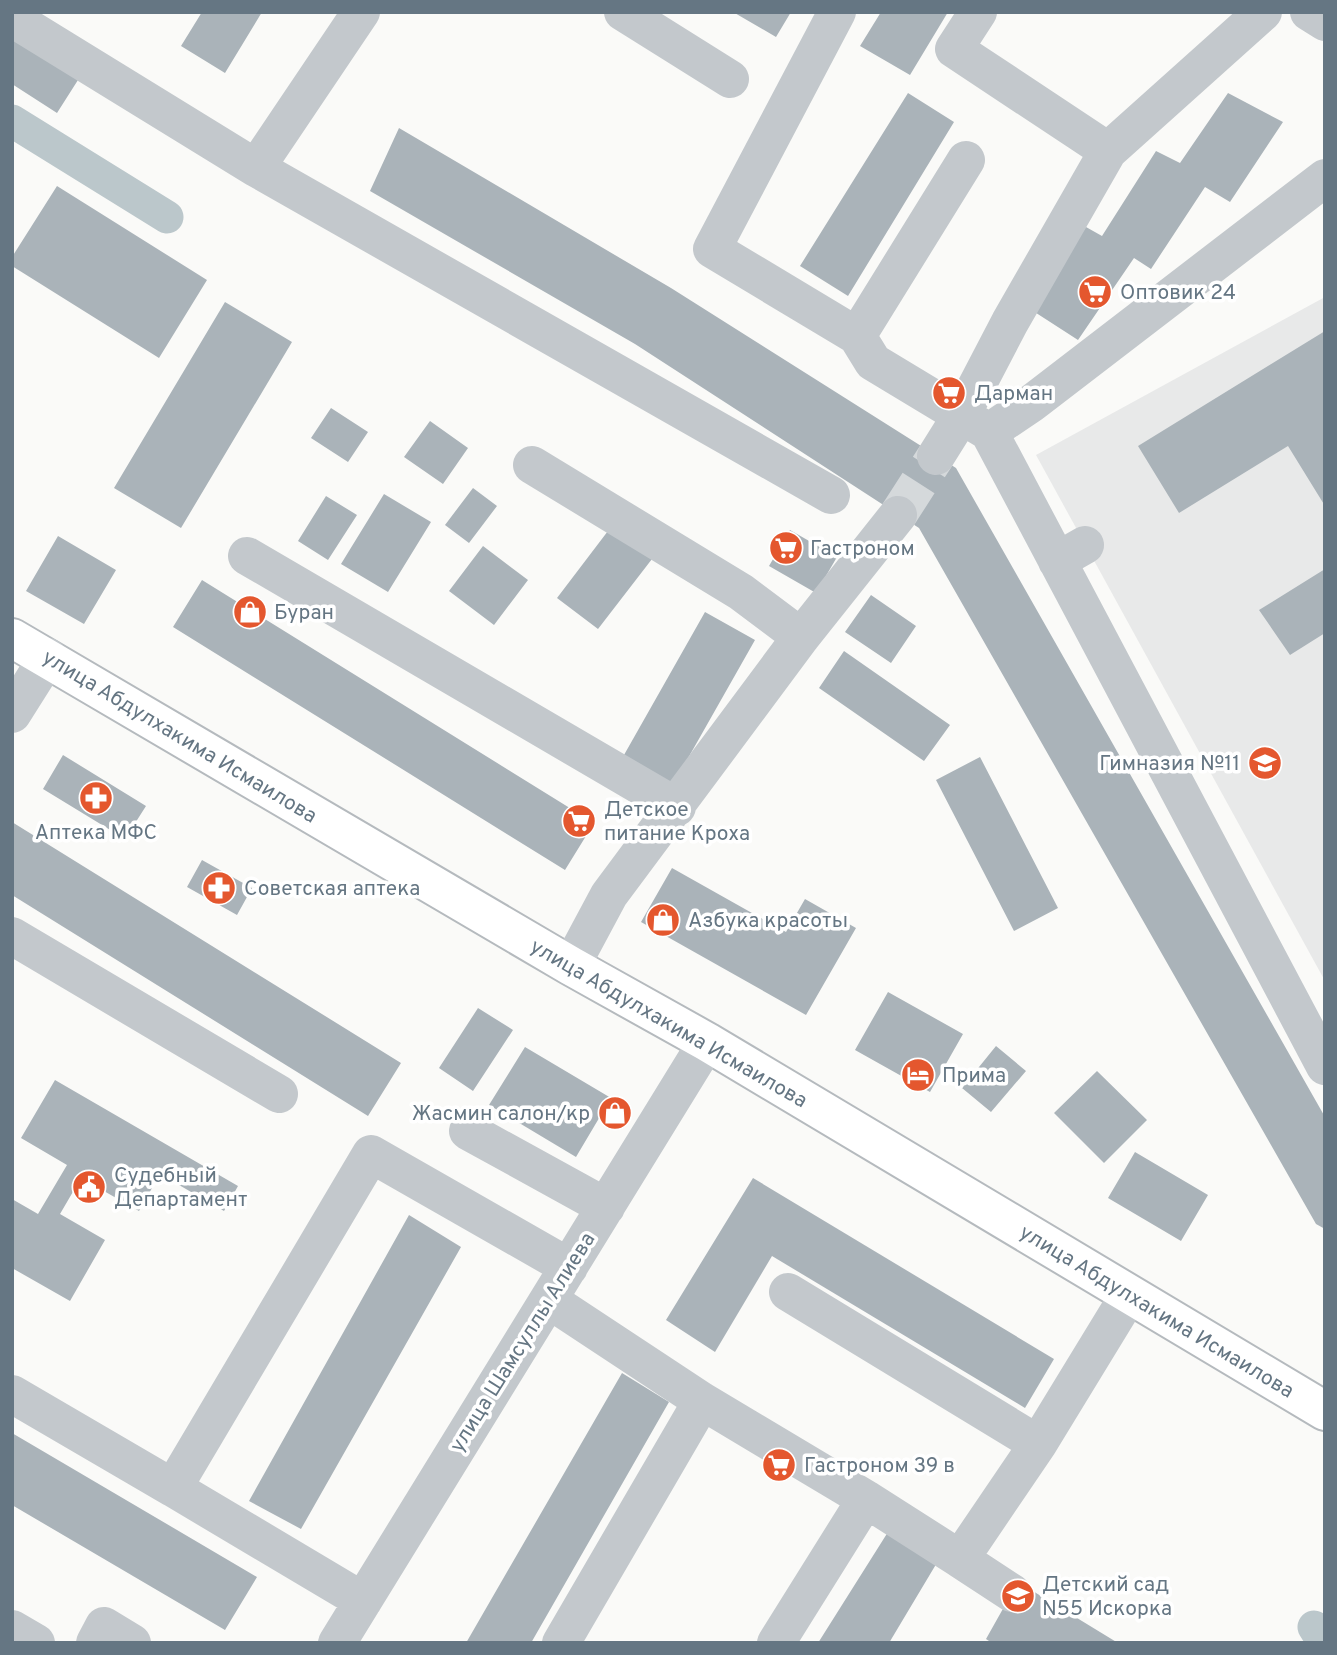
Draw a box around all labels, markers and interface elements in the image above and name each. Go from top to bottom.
supermarket icon: Оптовик 24 [1076,273,1114,311]
place label: Оптовик 24 [1120,280,1236,307]
supermarket icon: Дарман [930,374,968,412]
place label: Дарман [974,381,1053,408]
supermarket icon: Гастроном [767,529,805,567]
place label: Гастроном [810,536,915,563]
shop icon: Буран [231,593,269,631]
place label: Буран [274,600,334,627]
street label: улица Абдулхакима Исмаилова [37,644,322,830]
school or university icon: Гимназия №11 [1246,744,1284,782]
place label: Гимназия №11 [1099,751,1240,778]
pharmacy icon: Аптека МФС [77,779,115,817]
place label: Детское питание Кроха [604,797,750,848]
supermarket icon: Детское питание Кроха [560,802,598,840]
place label: Аптека МФС [35,820,157,847]
pharmacy icon: Советская аптека [200,869,238,907]
place label: Советская аптека [244,876,420,903]
shop icon: Азбука красоты [644,901,682,939]
place label: Азбука красоты [688,908,848,935]
street label: улица Абдулхакима Исмаилова [525,934,812,1115]
hotel icon: Прима [899,1056,937,1094]
place label: Прима [942,1063,1006,1090]
shop icon: Жасмин салон/кр [596,1094,634,1132]
place label: Жасмин салон/кр [412,1101,590,1128]
place label: Судебный Департамент [114,1163,247,1214]
public building icon: Судебный Департамент [70,1168,108,1206]
street label: улица Абдулхакима Исмаилова [1014,1219,1299,1405]
street label: улица Шамсуллы Алиева [444,1228,602,1458]
supermarket icon: Гастроном 39 в [760,1446,798,1484]
place label: Гастроном 39 в [804,1453,955,1480]
place label: Детский сад N55 Искорка [1042,1572,1172,1623]
school or university icon: Детский сад N55 Искорка [999,1577,1037,1615]

